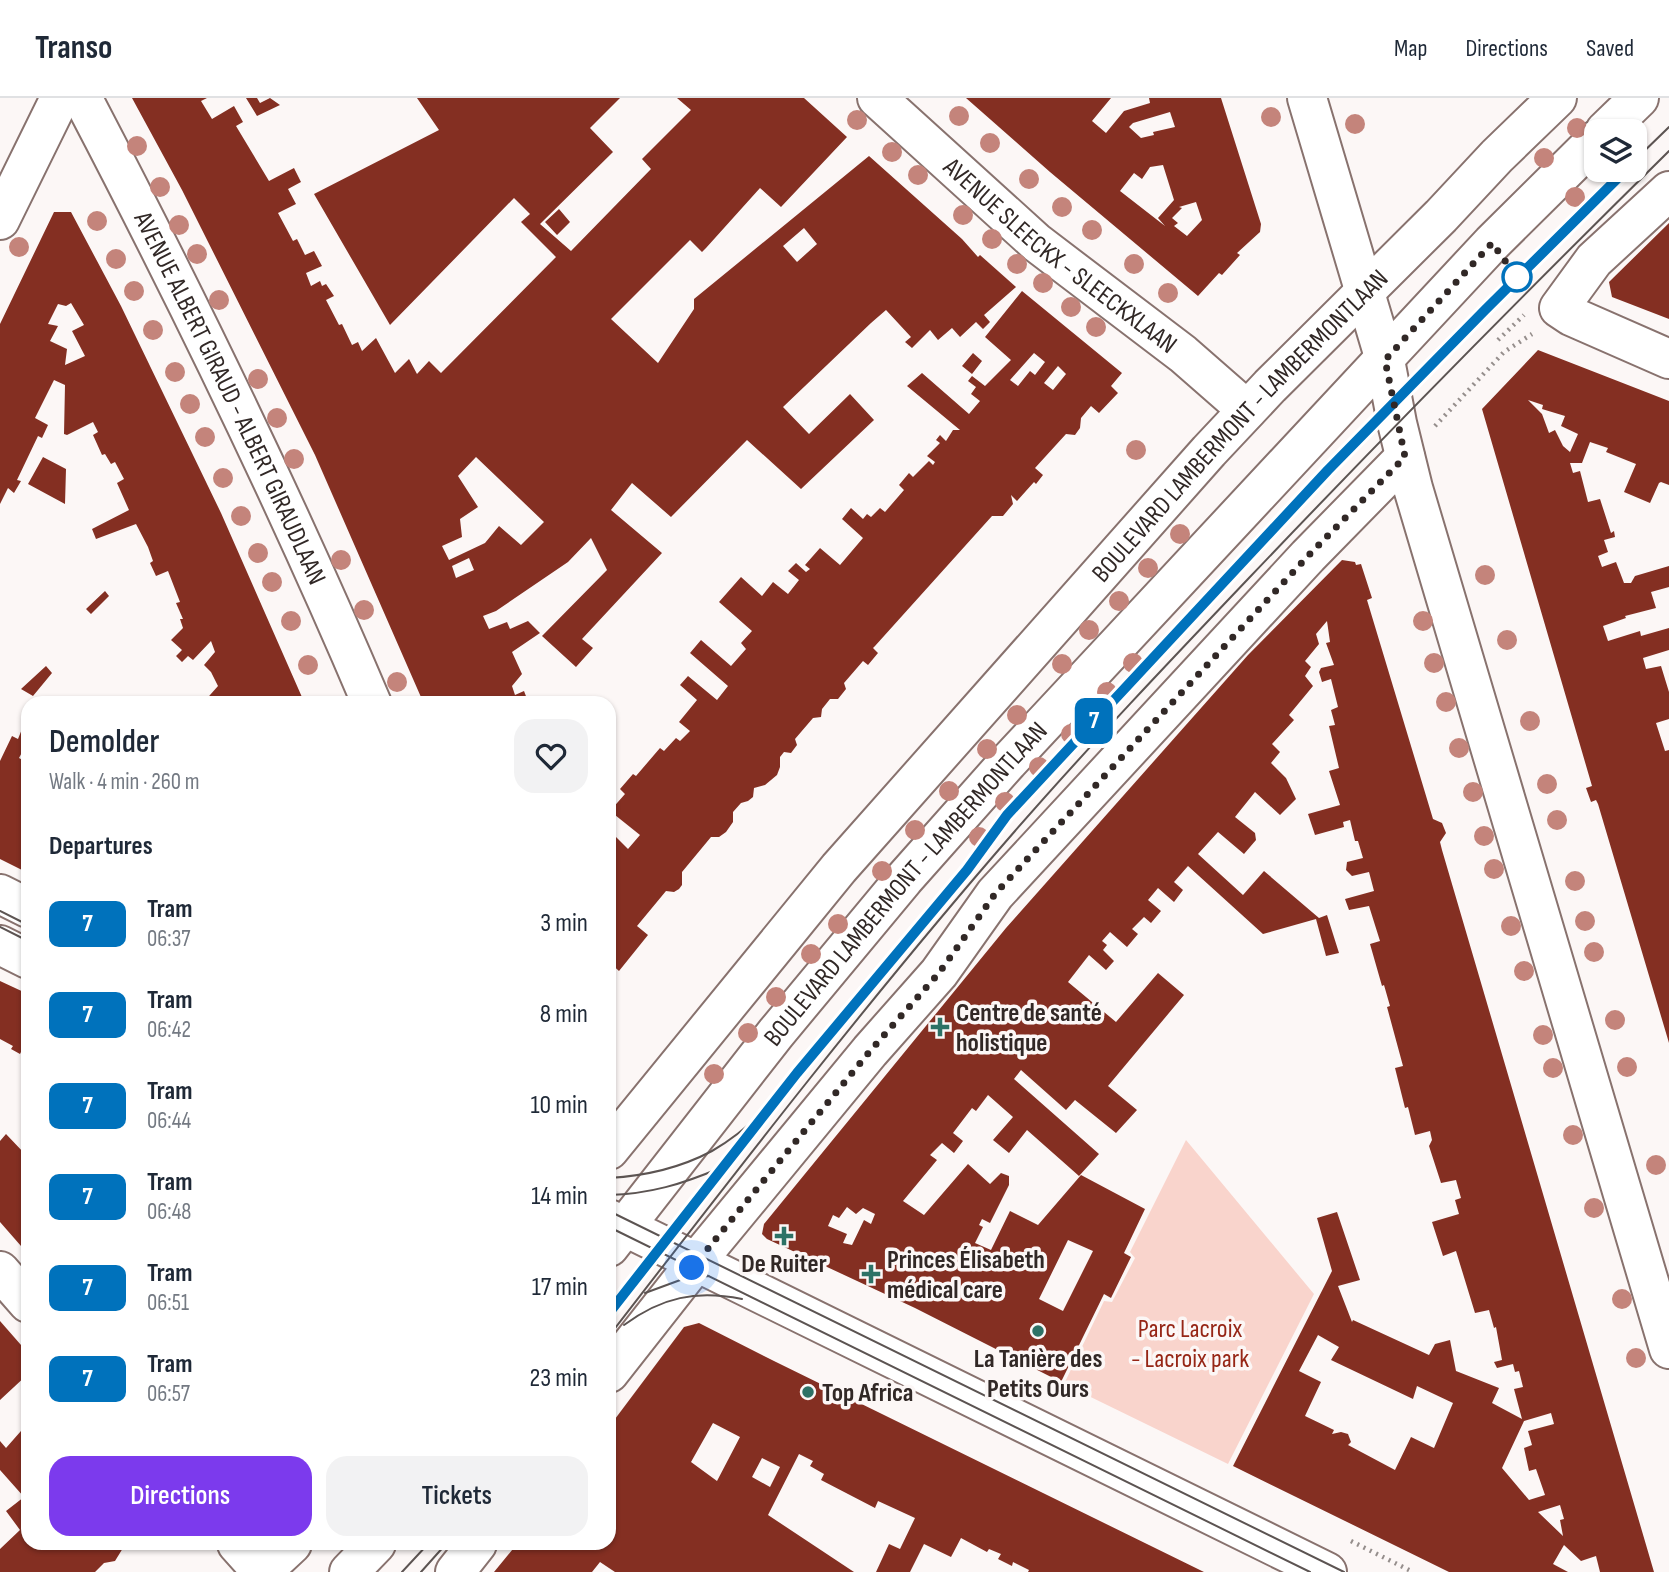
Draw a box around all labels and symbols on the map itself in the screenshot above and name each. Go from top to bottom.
street label: AVENUE SLEECKX - SLEECKXLAAN [936,151,1183,361]
street label: AVENUE ALBERT GIRAUD - ALBERT GIRAUDLAAN [126,206,332,590]
unlabelled marker [1502,262,1532,292]
street label: BOULEVARD LAMBERMONT - LAMBERMONTLAAN [1086,264,1395,589]
line badge: 7 [1071,698,1117,744]
street label: BOULEVARD LAMBERMONT - LAMBERMONTLAAN [758,716,1054,1053]
place label: Centre de santé holistique [956,998,1102,1059]
marker: Centre de santé holistique [930,1017,950,1037]
marker: De Ruiter [776,1228,792,1244]
place label: Princes Élisabeth médical care [887,1245,1045,1306]
place label: De Ruiter [741,1249,827,1280]
your location [674,1250,709,1285]
marker: Princes Élisabeth médical care [861,1264,881,1284]
park label: Parc Lacroix - Lacroix park [1131,1314,1249,1375]
marker: La Tanière des Petits Ours [1030,1323,1046,1339]
place label: La Tanière des Petits Ours [974,1344,1102,1405]
place label: Top Africa [822,1378,913,1409]
marker: Top Africa [800,1384,816,1400]

